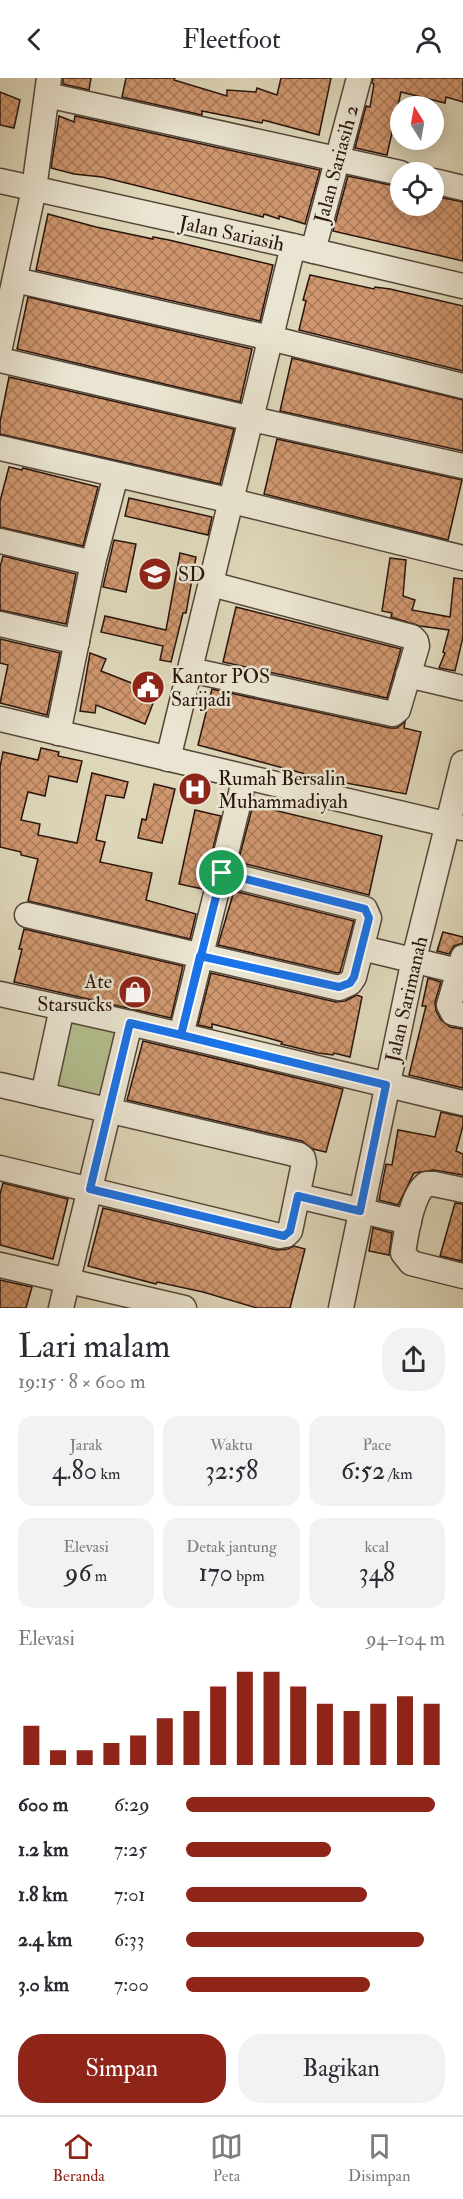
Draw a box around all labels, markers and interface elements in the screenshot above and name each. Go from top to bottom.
icon: back [18,23,51,56]
text: Fleetfoot [182,23,281,56]
icon: person [412,23,445,56]
north arrow [390,96,444,150]
map controls [390,96,444,216]
street label: Jalan Sariasih 2 [308,102,364,227]
button: locate [390,162,444,216]
street label: Jalan Sariasih [176,210,287,257]
school or university icon: SD [137,556,173,592]
place label: SD [178,562,205,587]
place label: Kantor POS Sarijadi [171,664,270,712]
public building icon: Kantor POS Sarijadi [130,669,166,705]
place label: Rumah Bersalin Muhammadiyah [218,766,348,814]
hospital icon: Rumah Bersalin Muhammadiyah [177,771,213,807]
pin [196,847,247,898]
icon: arrive [205,856,238,889]
street label: Jalan Sarimanah [380,933,433,1066]
place label: Ate Starsucks [37,969,112,1017]
shop icon: Ate Starsucks [117,974,153,1010]
text: Lari malam [18,1326,170,1367]
button: share [382,1328,445,1391]
text: 19:15 · 8 × 600 m [18,1369,145,1394]
text: Jarak [70,1435,103,1455]
text: Waktu [210,1435,253,1455]
text: Pace [362,1435,391,1455]
text: 4.80 [52,1455,97,1487]
text: 32:58 [205,1455,258,1487]
text: 6:52 [341,1455,385,1487]
text: km [97,1464,120,1484]
text: /km [385,1464,413,1484]
text: Elevasi [63,1537,109,1557]
text: Detak jantung [186,1537,277,1557]
text: kcal [365,1537,389,1557]
text: 96 [65,1557,91,1589]
text: 170 [198,1557,233,1589]
text: 348 [359,1557,395,1589]
text: m [91,1566,107,1586]
text: bpm [233,1566,265,1586]
text: Elevasi [18,1626,75,1651]
text: 94–104 m [366,1626,445,1651]
text: 600 m [18,1792,68,1817]
text: 6:29 [114,1792,149,1817]
text: 1.2 km [18,1837,68,1862]
text: 7:25 [114,1837,147,1862]
text: 1.8 km [18,1882,68,1907]
text: 7:01 [114,1882,145,1907]
text: 2.4 km [18,1927,72,1952]
text: 6:33 [114,1927,144,1952]
text: 3.0 km [18,1972,69,1997]
text: 7:00 [114,1972,149,1997]
button: Simpan [18,2034,226,2103]
button: Bagikan [238,2034,445,2103]
tab: Beranda [53,2130,105,2186]
tab: Peta [210,2130,243,2186]
tab: Disimpan [348,2130,410,2186]

